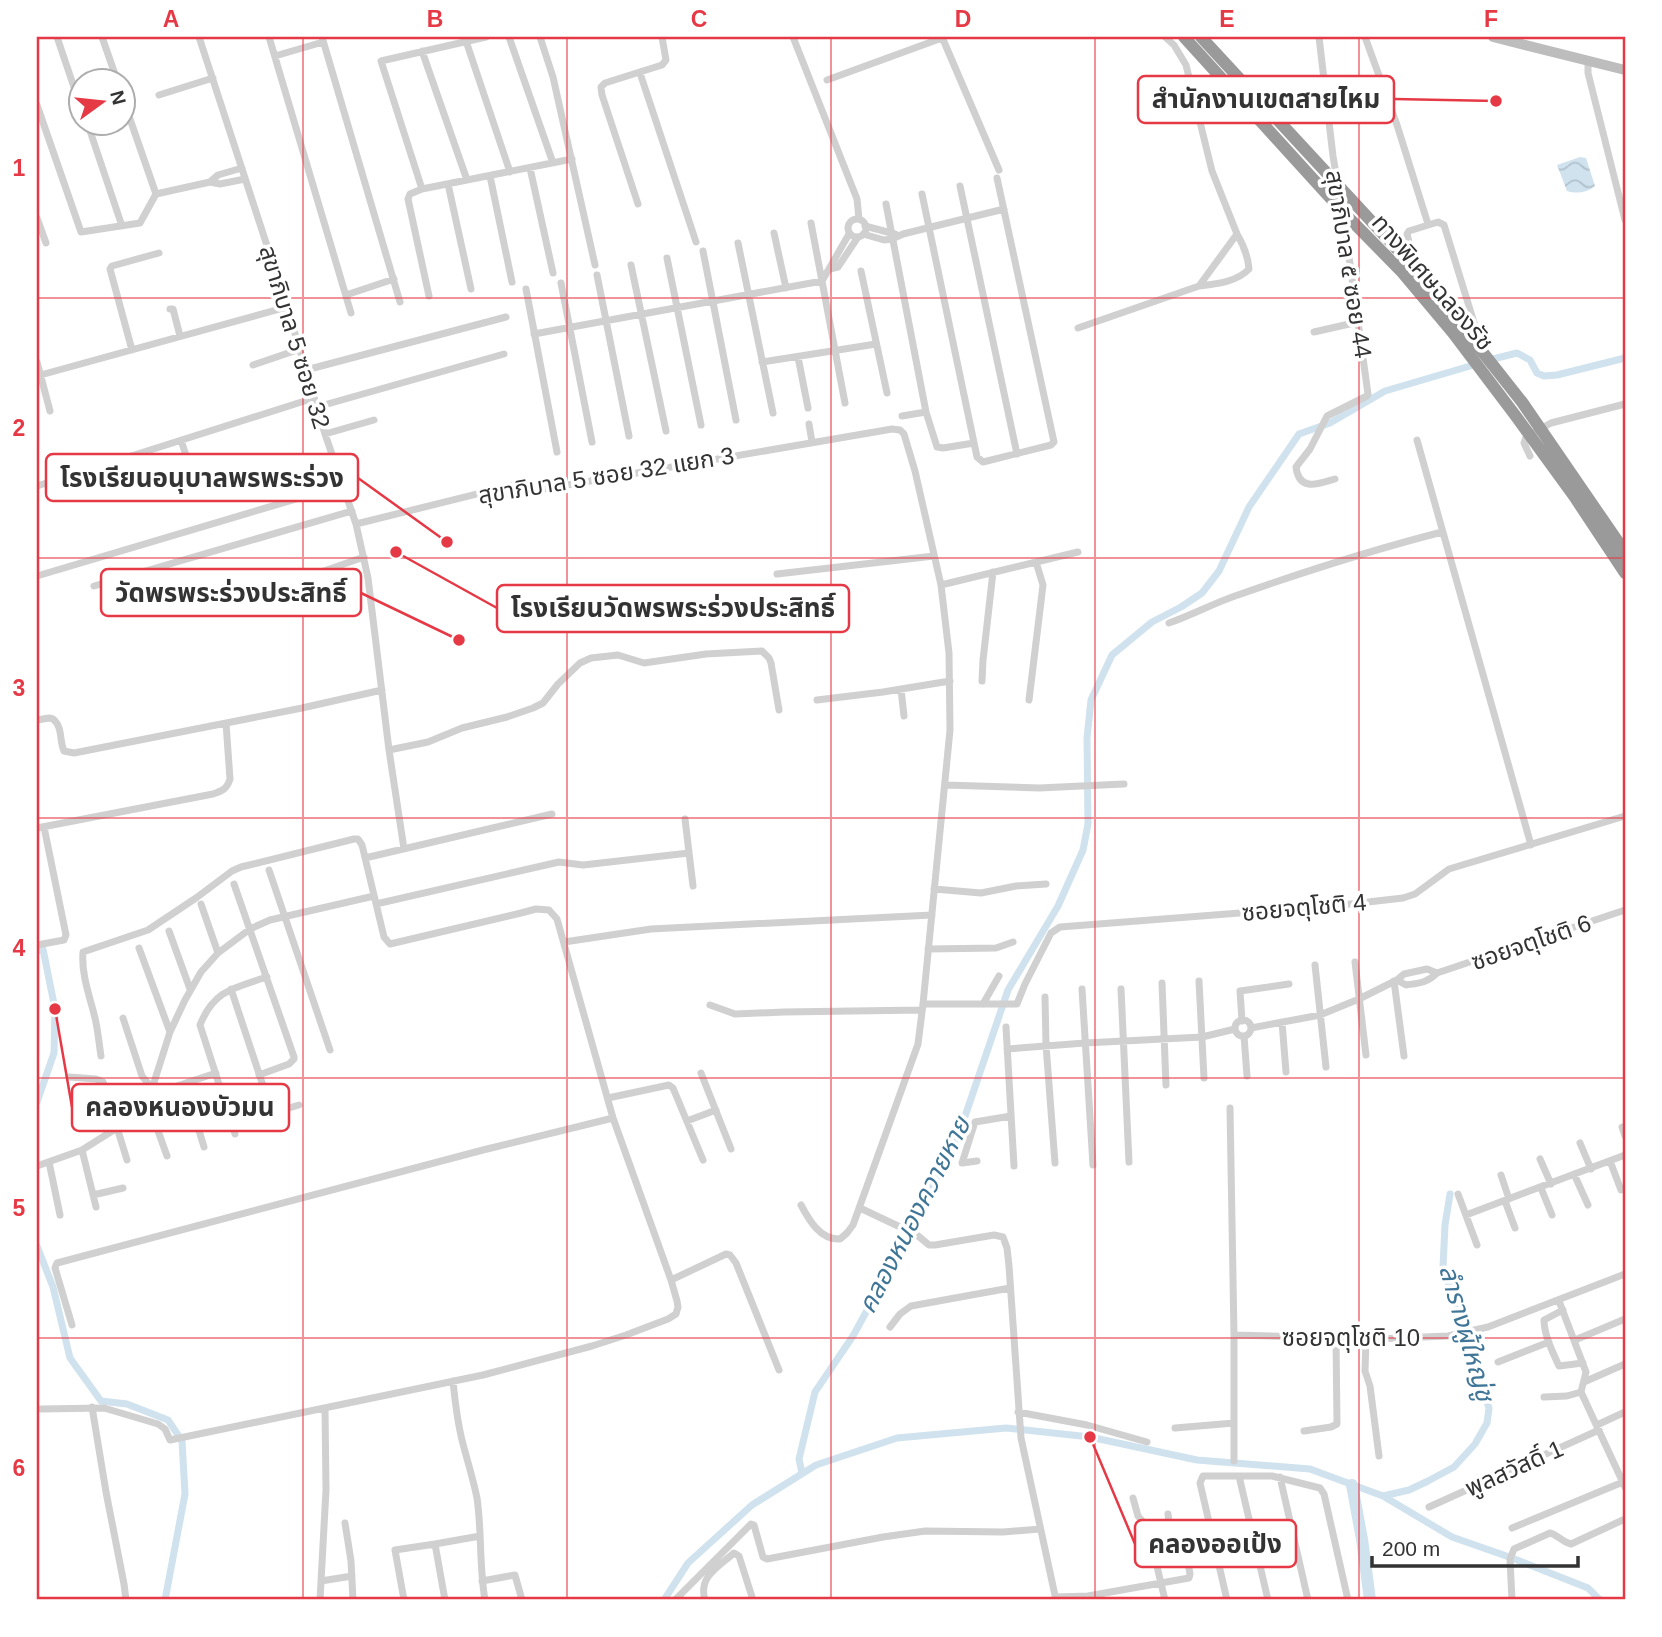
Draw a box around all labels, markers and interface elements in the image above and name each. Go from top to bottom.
text: A [163,6,179,32]
text: B [427,6,443,32]
text: C [691,6,707,32]
text: D [955,6,971,32]
text: E [1219,6,1235,32]
text: F [1484,6,1498,32]
north arrow [66,66,136,136]
callout: สำนักงานเขตสายไหม [1138,76,1394,123]
text: สำนักงานเขตสายไหม [1152,84,1380,114]
text: N [106,88,130,107]
text: 1 [13,155,26,181]
street label: สุขาภิบาล ๕ ซอย 44 [1319,168,1377,360]
street label: ทางพิเศษฉลองรัช [1367,209,1499,355]
street label: สุขาภิบาล 5 ซอย 32 [252,242,336,433]
text: 2 [13,415,25,441]
street label: สุขาภิบาล 5 ซอย 32 แยก 3 [476,441,736,511]
callout: โรงเรียนอนุบาลพรพระร่วง [46,454,358,501]
text: โรงเรียนอนุบาลพรพระร่วง [60,463,344,494]
callout: วัดพรพระร่วงประสิทธิ์ [101,569,361,616]
text: วัดพรพระร่วงประสิทธิ์ [115,577,348,608]
callout: โรงเรียนวัดพรพระร่วงประสิทธิ์ [497,585,849,632]
text: โรงเรียนวัดพรพระร่วงประสิทธิ์ [511,592,837,623]
text: 3 [13,675,25,701]
street label: ซอยจตุโชติ 4 [1241,888,1368,928]
street label: ซอยจตุโชติ 6 [1468,909,1595,977]
text: 4 [13,935,26,961]
callout: คลองหนองบัวมน [72,1084,289,1131]
text: คลองหนองบัวมน [85,1092,275,1122]
water label: คลองหนองควายหาย [852,1111,977,1318]
text: 5 [13,1195,26,1221]
water label: ลำรางผู้ใหญ่ชู [1432,1261,1501,1406]
street label: ซอยจตุโชติ 10 [1282,1324,1420,1353]
street label: พูลสวัสดิ์ 1 [1461,1434,1568,1503]
text: 6 [13,1455,25,1481]
callout: คลองออเป้ง [1135,1520,1296,1567]
scale bar [1372,1525,1578,1569]
text: คลองออเป้ง [1148,1529,1282,1559]
text: 200 m [1382,1537,1440,1560]

